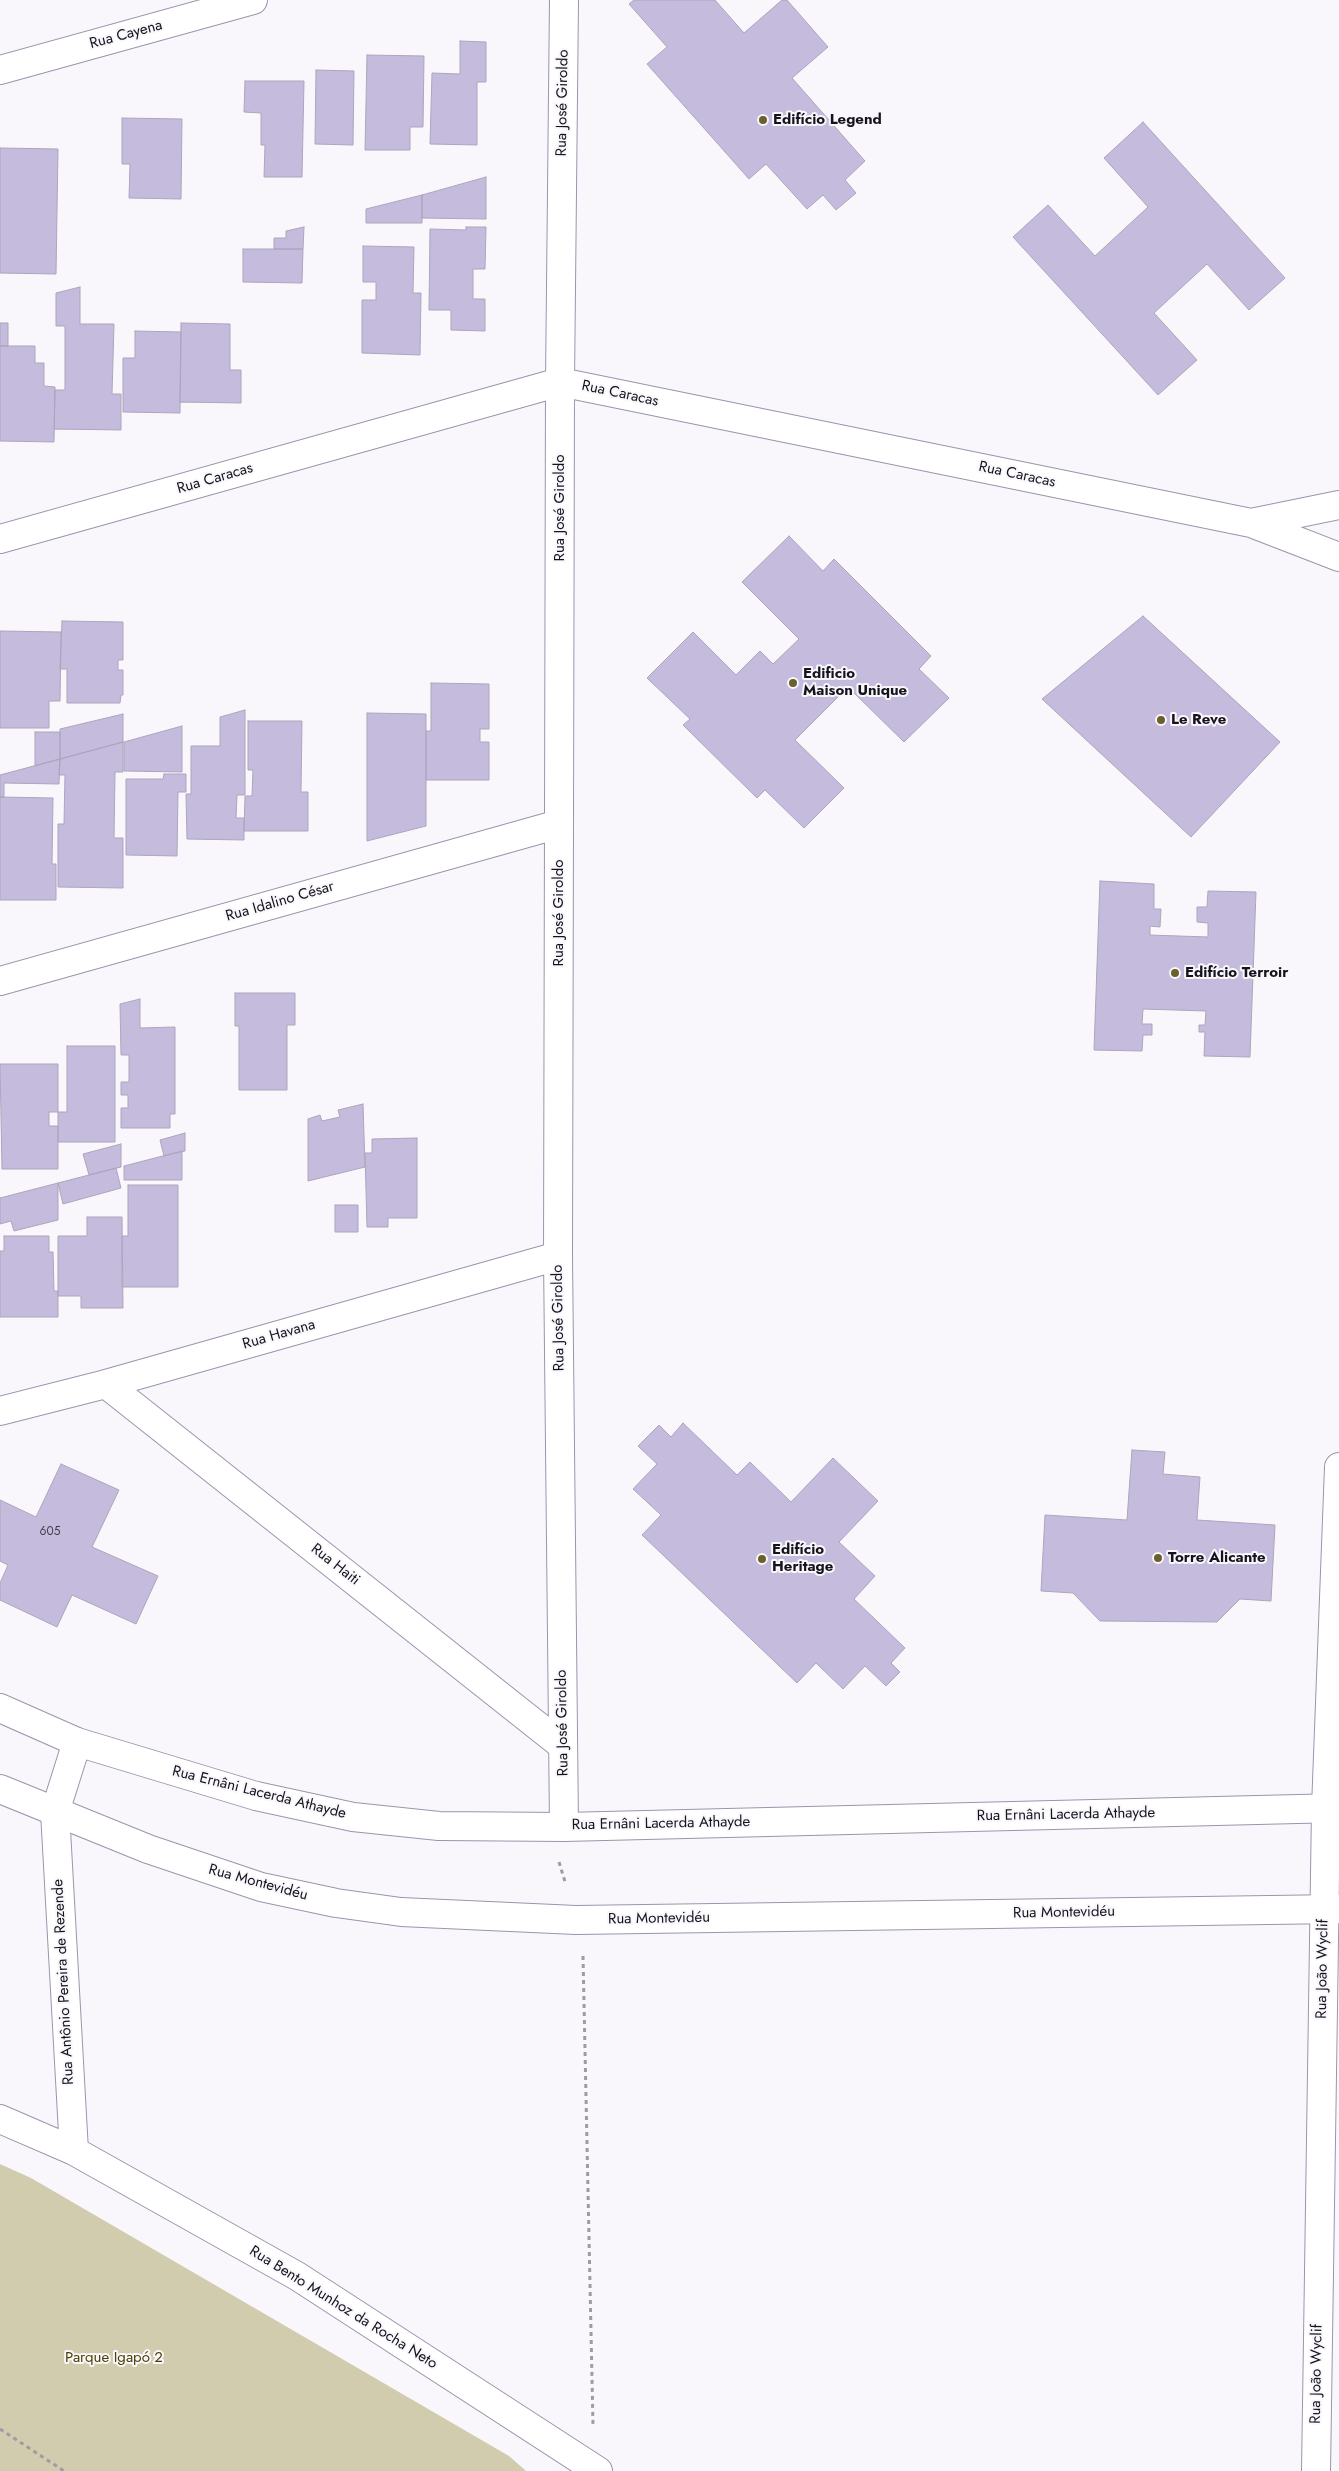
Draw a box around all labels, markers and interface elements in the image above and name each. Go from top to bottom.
street label: Rua Cayena [88,17,164,53]
street label: Rua José Giroldo [553,49,573,157]
place label: Edifício Legend [773,111,882,129]
marker: Edifício Legend [757,114,769,126]
street label: Rua Caracas [580,377,660,411]
street label: Rua José Giroldo [551,455,569,561]
street label: Rua Caracas [977,458,1057,492]
street label: Rua Caracas [175,460,255,498]
place label: Edificio Maison Unique [803,665,907,700]
marker: Edificio Maison Unique [787,677,799,689]
place label: Le Reve [1171,711,1226,729]
marker: Le Reve [1155,714,1167,726]
street label: Rua José Giroldo [550,860,568,966]
street label: Rua Idalino César [224,878,336,926]
place label: Edifício Terroir [1185,964,1288,982]
marker: Edifício Terroir [1169,967,1181,979]
street label: Rua José Giroldo [549,1264,569,1372]
street label: Rua Havana [241,1316,317,1354]
house number: 605 [40,1525,60,1539]
street label: Rua Haiti [307,1540,363,1590]
place label: Edifício Heritage [772,1541,833,1576]
place label: Torre Alicante [1168,1549,1266,1567]
marker: Torre Alicante [1152,1552,1164,1564]
marker: Edifício Heritage [756,1553,768,1565]
street label: Rua José Giroldo [553,1669,573,1777]
street label: Rua Ernâni Lacerda Athayde [170,1763,348,1823]
street label: Rua Ernâni Lacerda Athayde [977,1804,1155,1826]
street label: Rua Ernâni Lacerda Athayde [572,1813,750,1835]
street label: Rua Montevidéu [206,1861,310,1905]
street label: Rua Antônio Pereira de Rezende [50,1879,78,2085]
street label: Rua Montevidéu [1013,1903,1115,1923]
street label: Rua Montevidéu [608,1909,710,1929]
street label: Rua João Wyclif [1313,1919,1333,2019]
street label: Rua Bento Munhoz da Rocha Neto [246,2243,440,2373]
street label: Rua João Wyclif [1307,2324,1327,2424]
park label: Parque Igapó 2 [65,2349,163,2367]

